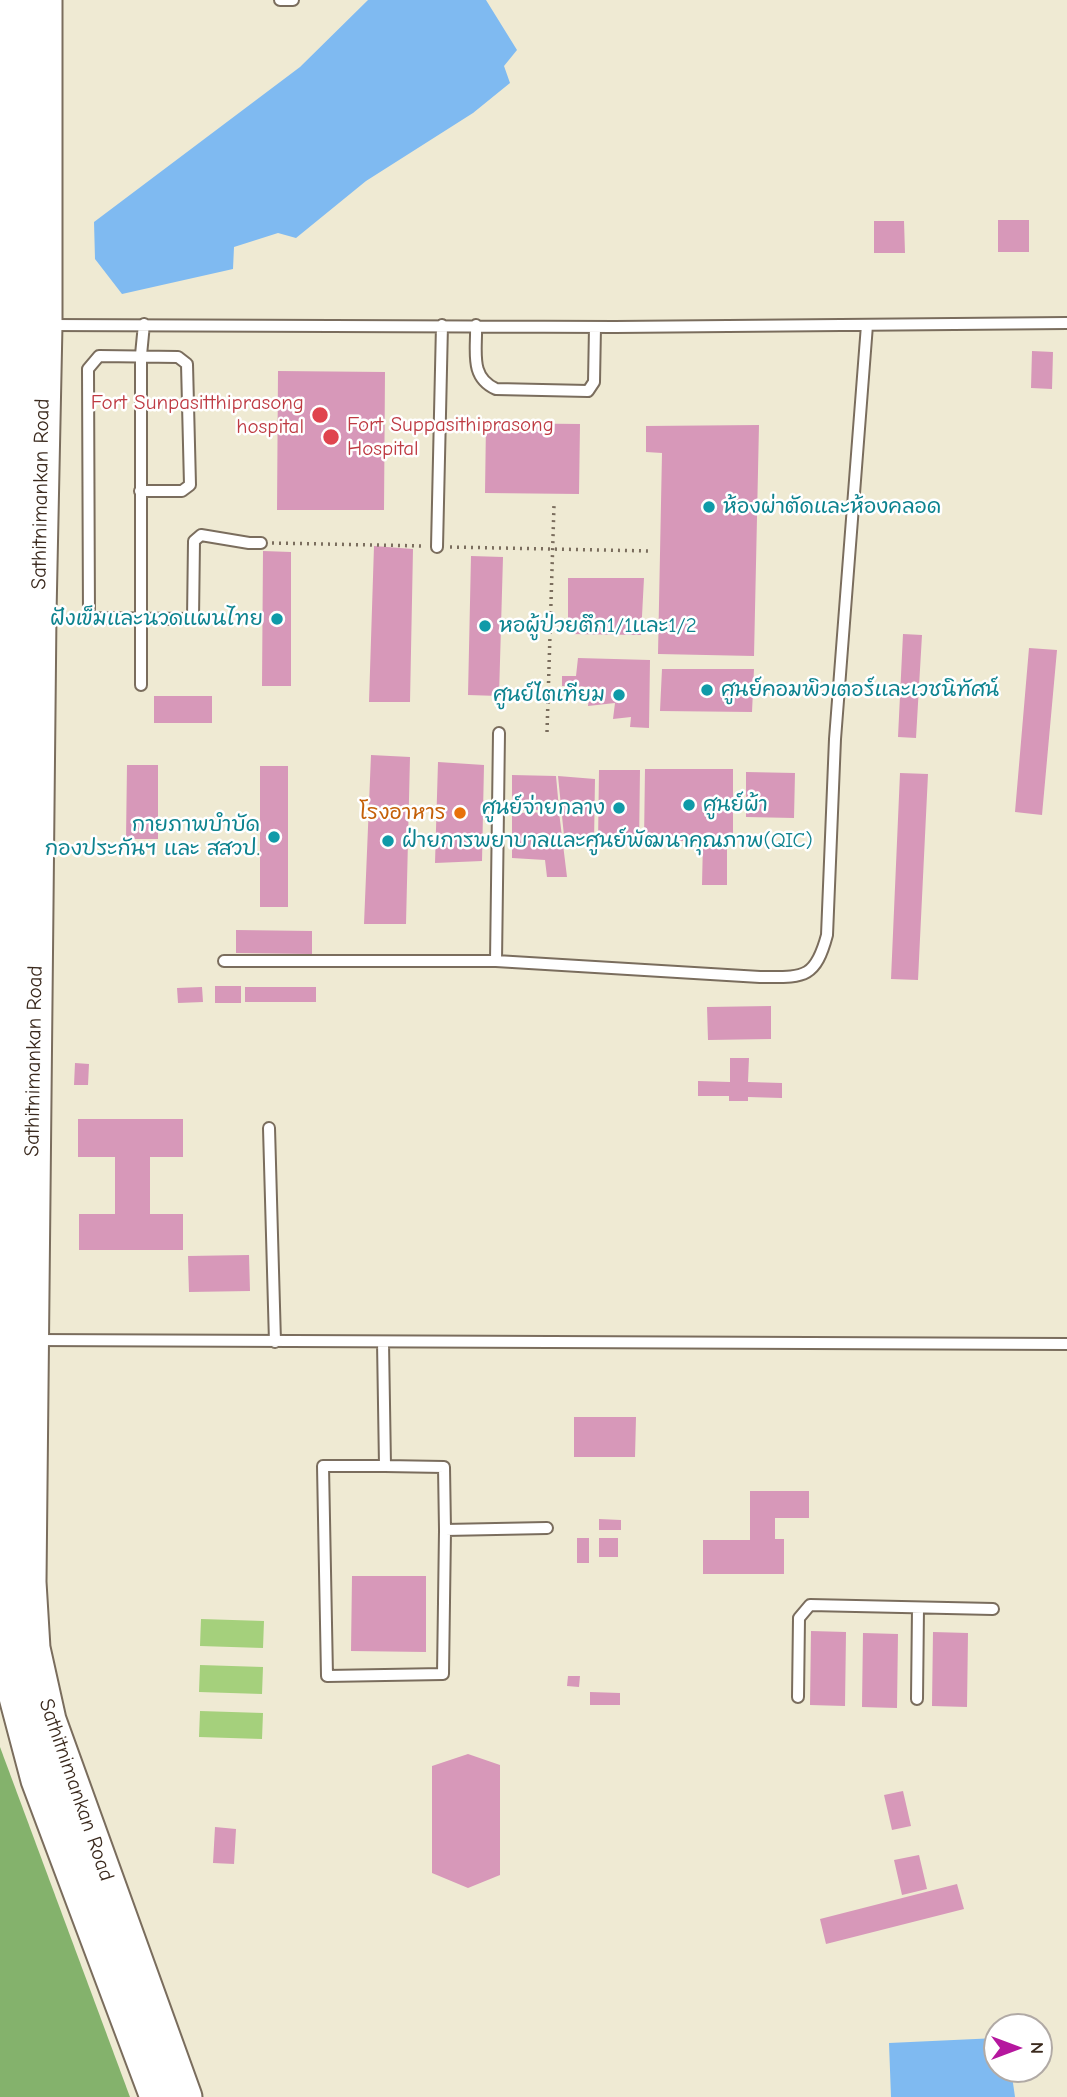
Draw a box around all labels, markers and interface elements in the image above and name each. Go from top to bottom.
place label: Fort Sunpasitthiprasong hospital [91,390,304,440]
street label: Sathitnimankan Road [27,398,55,590]
marker: Fort Sunpasitthiprasong hospital [310,405,330,425]
place label: Fort Suppasithiprasong Hospital [347,412,554,462]
marker: Fort Suppasithiprasong Hospital [321,427,341,447]
place label: ห้องผ่าตัดและห้องคลอด [723,494,941,520]
marker: ห้องผ่าตัดและห้องคลอด [701,499,717,515]
place label: ฝังเข็มและนวดแผนไทย [50,606,263,632]
marker: ฝังเข็มและนวดแผนไทย [269,611,285,627]
place label: หอผู้ป่วยตึก1/1และ1/2 [499,613,697,639]
marker: หอผู้ป่วยตึก1/1และ1/2 [477,618,493,634]
place label: ศูนย์คอมพิวเตอร์และเวชนิทัศน์ [721,677,999,703]
place label: ศูนย์ไตเทียม [493,682,605,708]
marker: ศูนย์คอมพิวเตอร์และเวชนิทัศน์ [699,682,715,698]
marker: ศูนย์ไตเทียม [611,687,627,703]
place label: ศูนย์ผ้า [703,792,768,818]
place label: ศูนย์จ่ายกลาง [482,795,605,821]
marker: ศูนย์ผ้า [681,797,697,813]
place label: โรงอาหาร [359,800,446,826]
marker: ศูนย์จ่ายกลาง [611,800,627,816]
marker: โรงอาหาร [452,805,468,821]
place label: กายภาพบำบัด กองประกันฯ และ สสวป. [44,812,260,862]
place label: ฝ่ายการพยาบาลและศูนย์พัฒนาคุณภาพ(QIC) [402,828,813,854]
marker: กายภาพบำบัด กองประกันฯ และ สสวป. [266,829,282,845]
marker: ฝ่ายการพยาบาลและศูนย์พัฒนาคุณภาพ(QIC) [380,833,396,849]
street label: Sathitnimankan Road [20,965,48,1157]
street label: Sathitnimankan Road [33,1696,119,1884]
north arrow [983,2013,1053,2083]
text: N [1026,2042,1048,2054]

